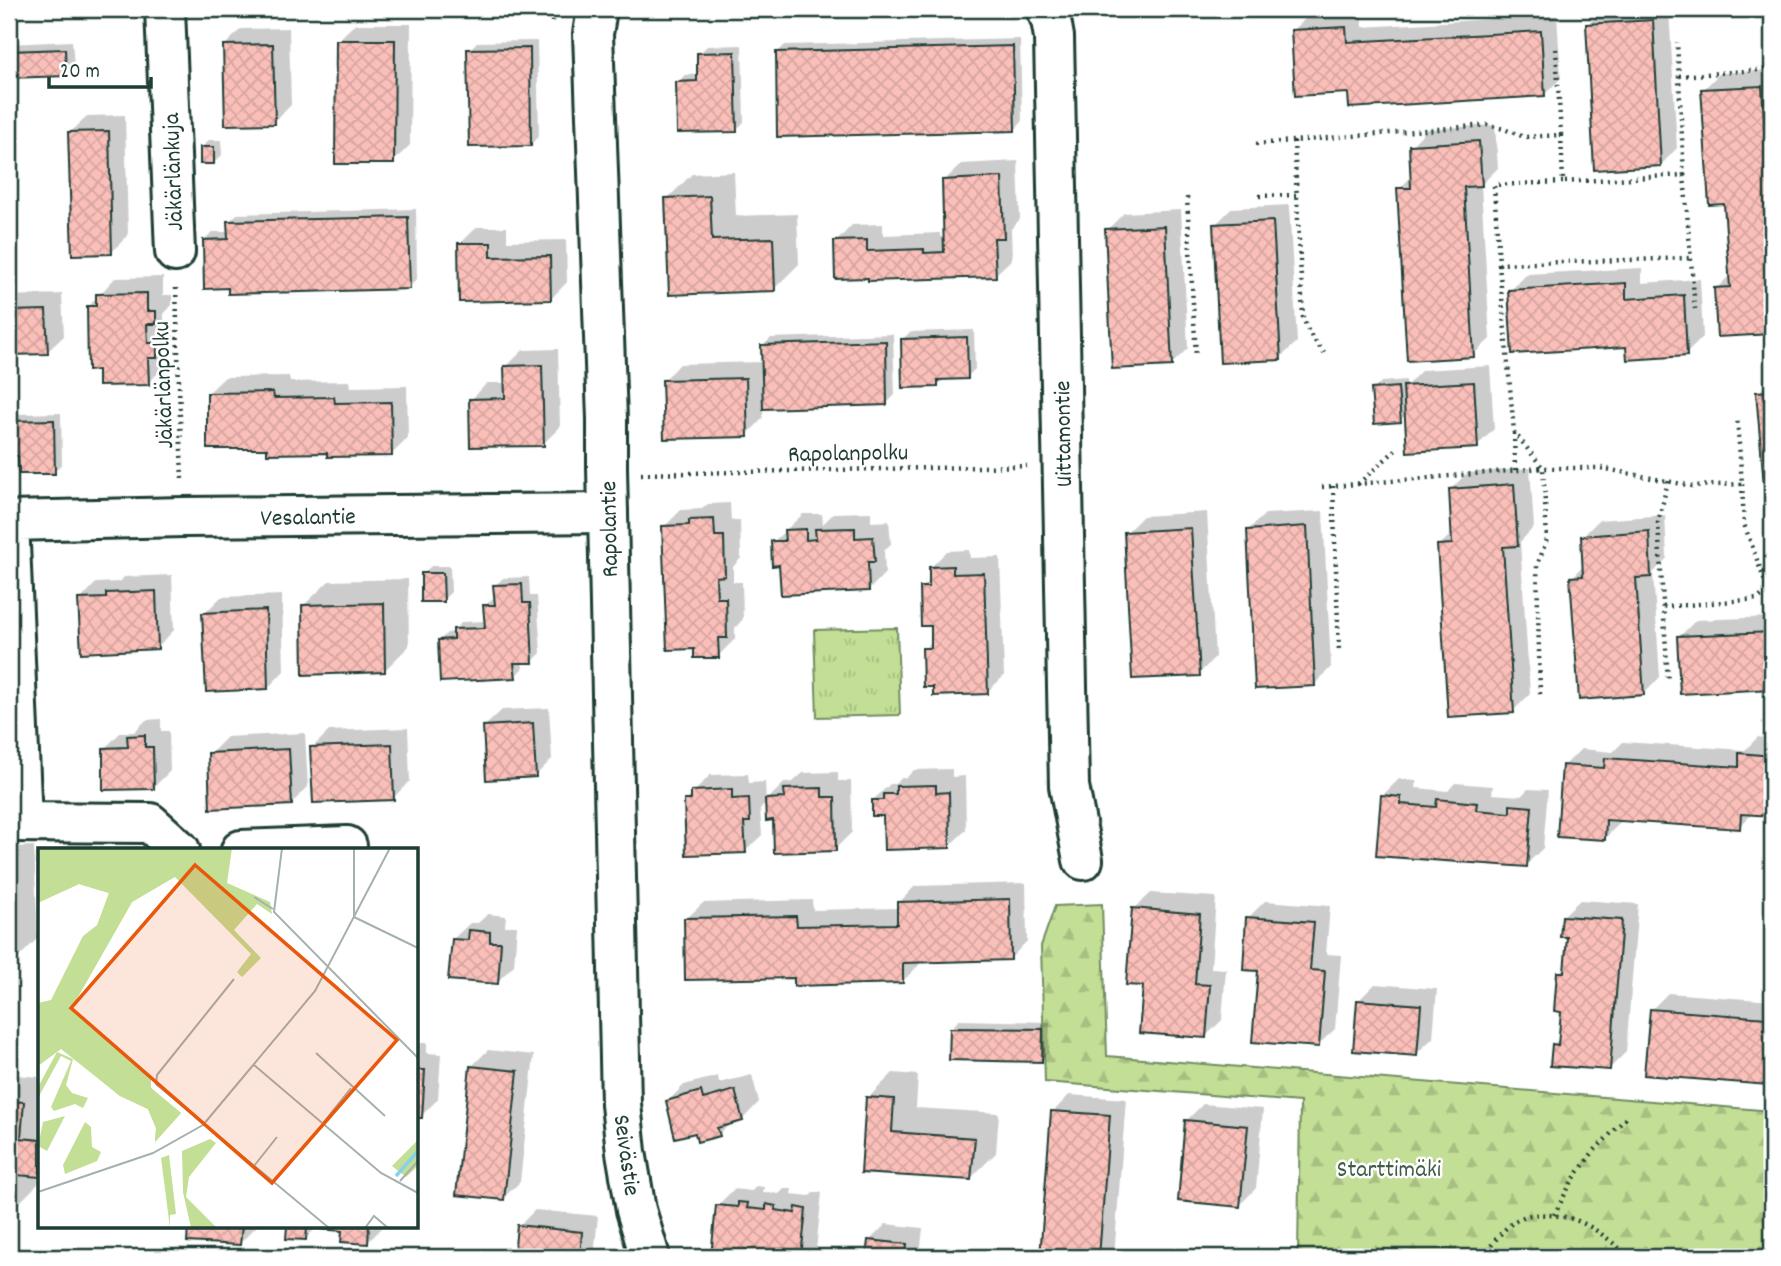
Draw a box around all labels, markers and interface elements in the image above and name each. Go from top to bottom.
scale bar [49,46,150,90]
text: 20 m [60,58,100,88]
street label: Jäkärlänkuja [156,112,194,231]
street label: Jäkärlänpolku [146,320,184,449]
street label: Uittamontie [1047,380,1083,488]
street label: Rapolanpolku [788,437,909,473]
street label: Rapolantie [593,480,629,578]
street label: Vesalantie [260,501,356,537]
inset map [38,848,418,1228]
street label: Seivästie [603,1113,648,1198]
park label: Starttimäki [1337,1154,1441,1188]

